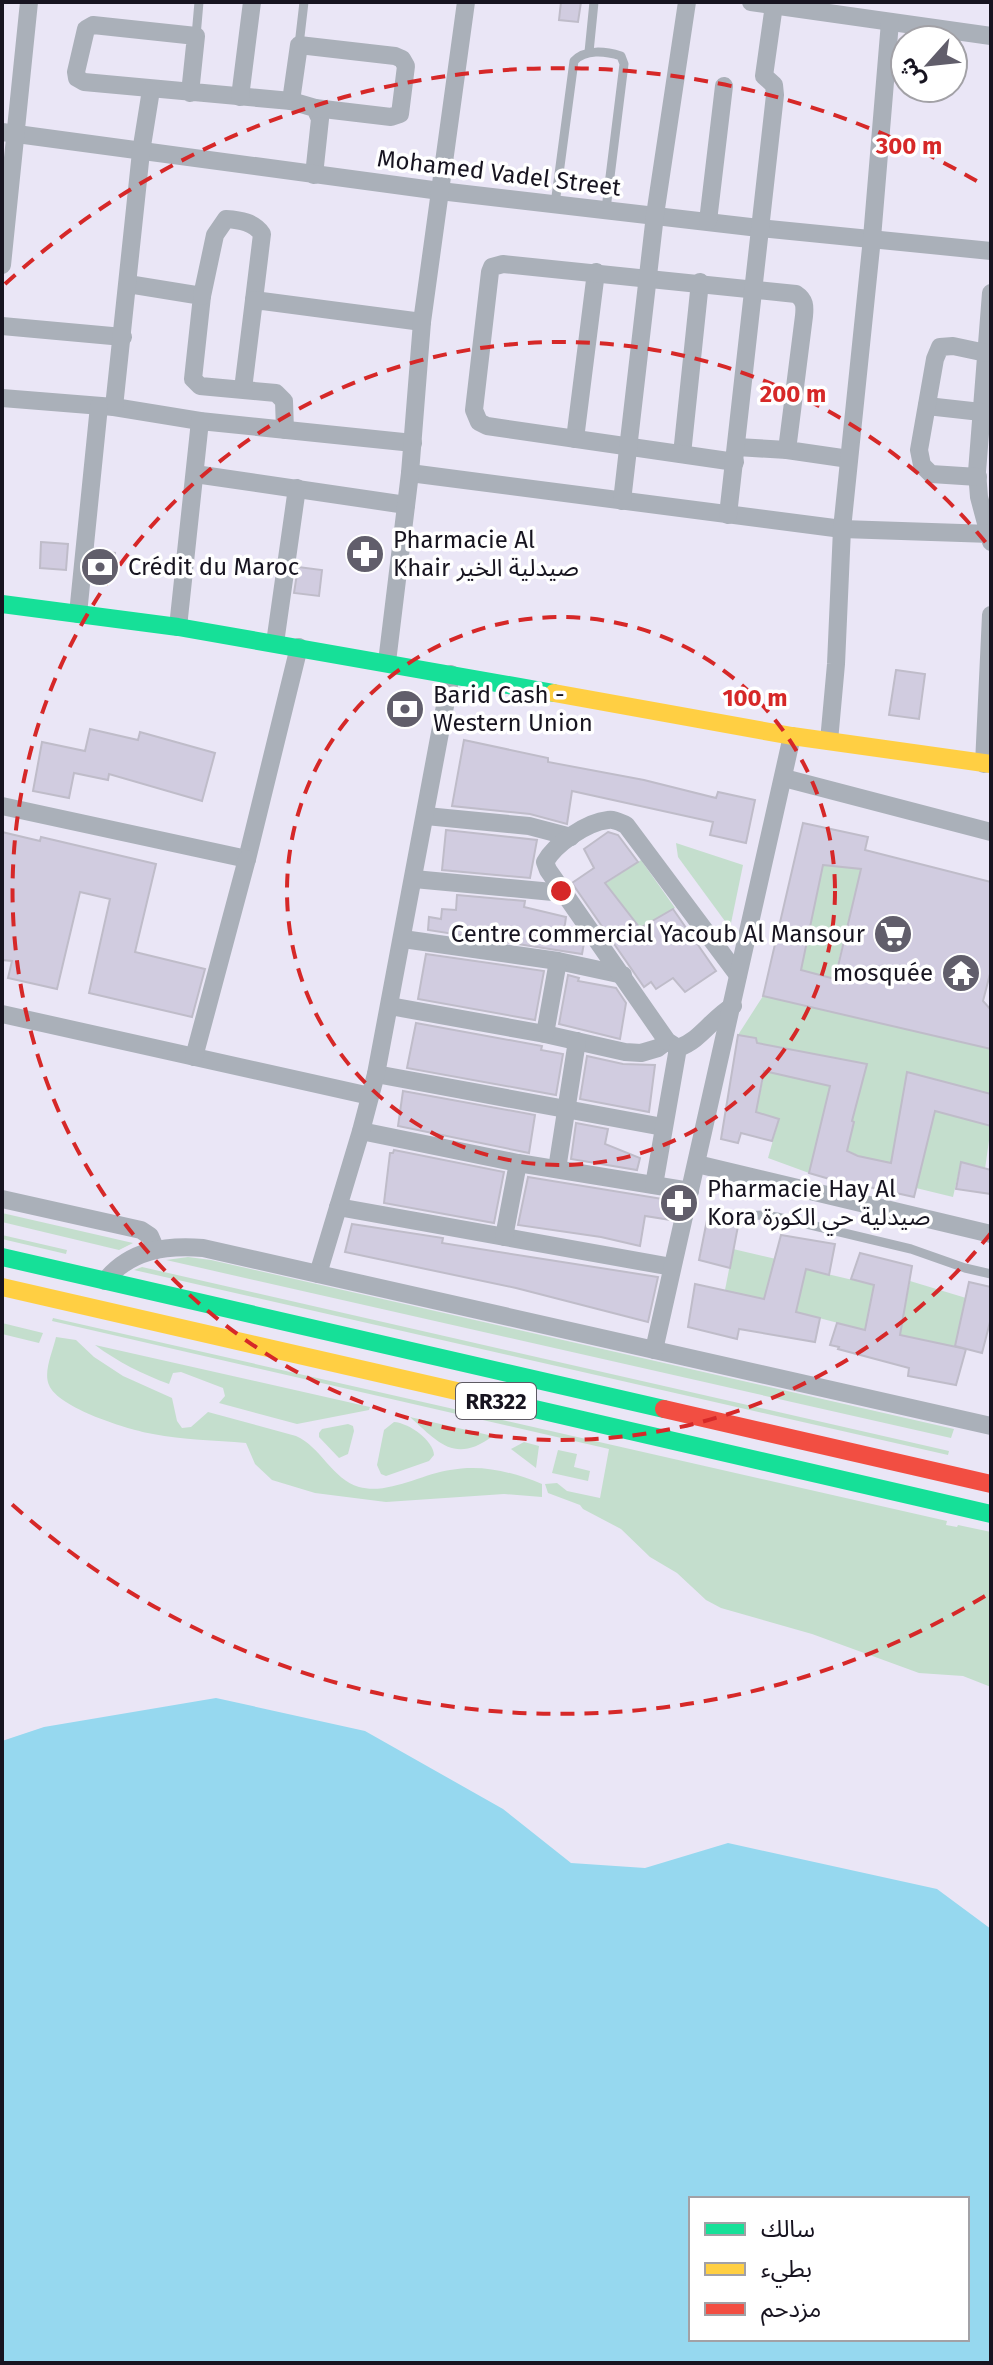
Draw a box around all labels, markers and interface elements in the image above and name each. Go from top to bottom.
north arrow [889,24,969,104]
text: ش [893,53,930,92]
text: 300 m [875,132,942,160]
street label: Mohamed Vadel Street [375,144,623,202]
text: 200 m [760,380,826,408]
place label: Pharmacie Al Khair صيدلية الخير [393,526,579,582]
pharmacy icon: Pharmacie Al Khair صيدلية الخير [344,533,386,575]
bank icon: Crédit du Maroc [79,546,121,588]
place label: Crédit du Maroc [128,553,299,581]
place label: Barid Cash - Western Union [433,681,593,737]
text: 100 m [722,684,788,712]
bank icon: Barid Cash - Western Union [384,688,426,730]
centre of rings [547,877,575,905]
supermarket icon: Centre commercial Yacoub Al Mansour [872,913,914,955]
place label: Centre commercial Yacoub Al Mansour [451,920,866,948]
temple icon: mosquée [940,952,982,994]
place label: mosquée [833,959,933,987]
place label: Pharmacie Hay Al Kora صيدلية حي الكورة [707,1175,930,1236]
pharmacy icon: Pharmacie Hay Al Kora صيدلية حي الكورة [658,1182,700,1224]
road number: RR322 [456,1383,536,1419]
legend [689,2197,969,2341]
text: سالك [761,2215,815,2243]
text: بطيء [761,2255,812,2288]
text: مزدحم [761,2295,821,2326]

